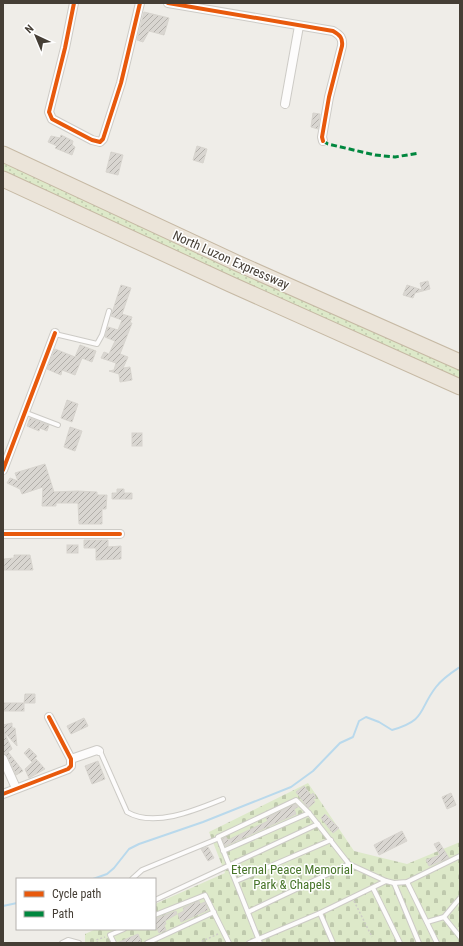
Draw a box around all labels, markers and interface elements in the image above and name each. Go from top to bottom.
north arrow [16,16,56,56]
text: N [22,22,37,36]
street label: North Luzon Expressway [170,228,292,293]
park label: Eternal Peace Memorial Park & Chapels [231,862,353,892]
legend [16,878,156,930]
text: Cycle path [52,887,102,901]
text: Path [52,907,74,921]

